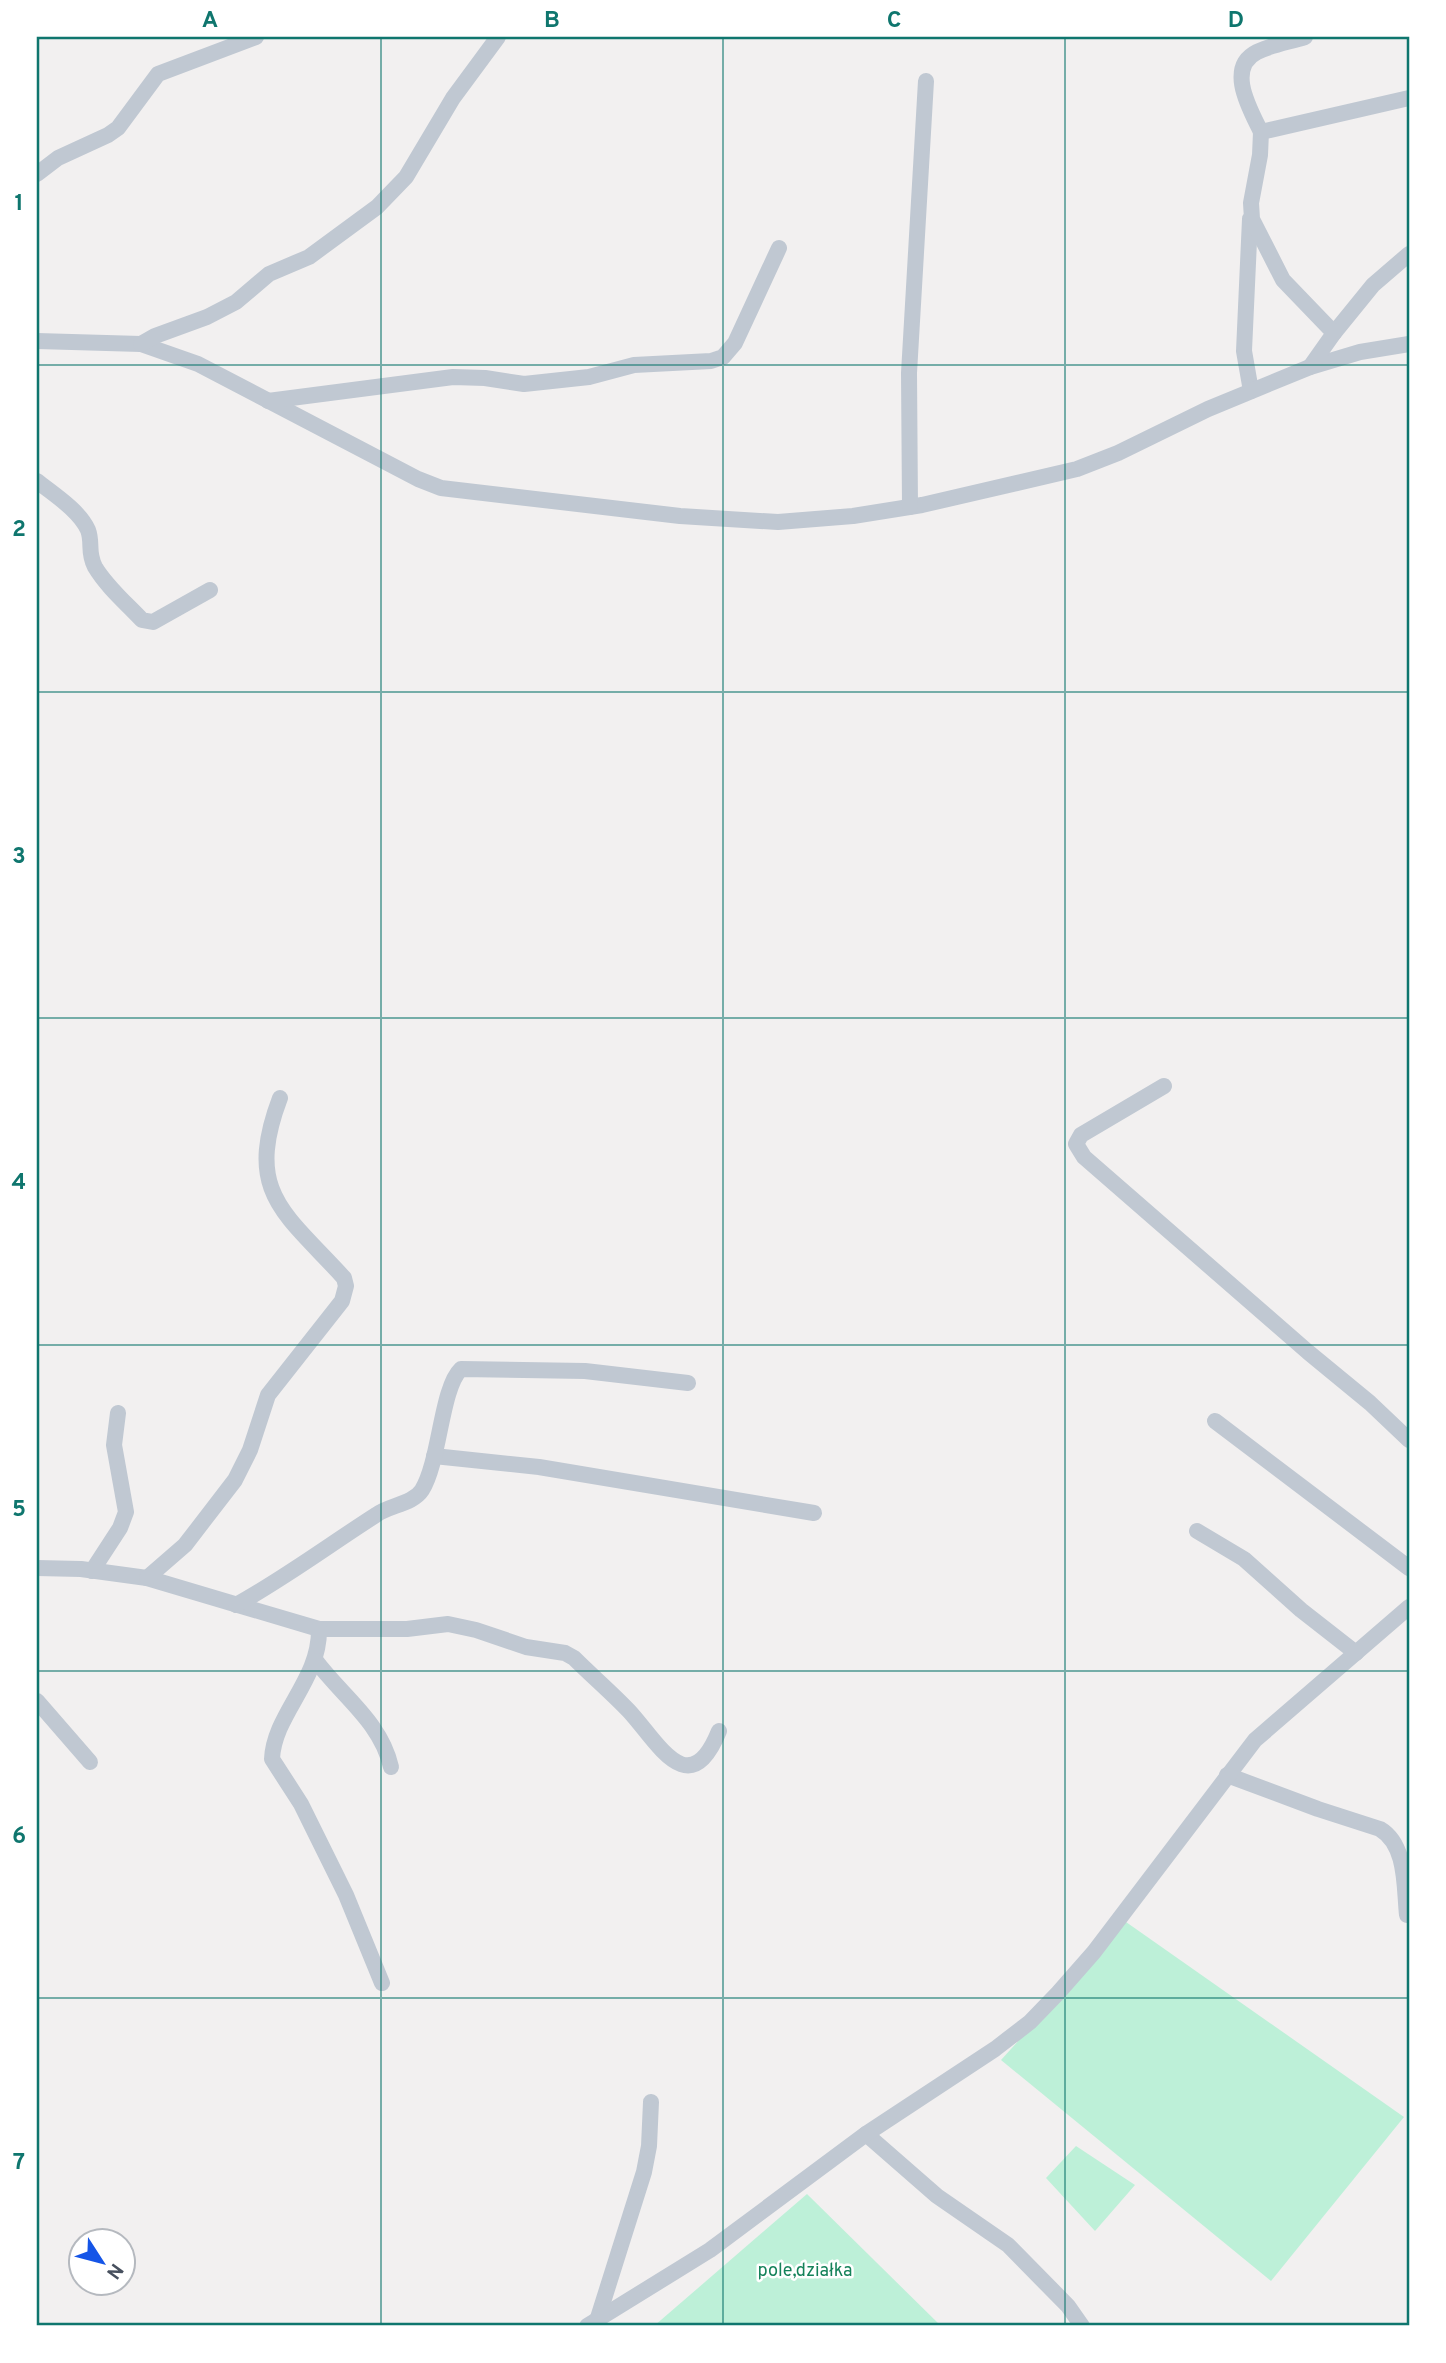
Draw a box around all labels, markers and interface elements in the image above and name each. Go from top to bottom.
text: A [202,7,218,36]
text: B [544,7,560,36]
text: C [887,7,901,36]
text: D [1228,7,1244,36]
text: 1 [14,190,24,219]
text: 2 [12,516,26,545]
text: 3 [12,843,26,872]
text: 4 [12,1169,26,1198]
text: 5 [12,1496,26,1525]
text: 6 [12,1823,26,1852]
text: 7 [13,2149,25,2178]
north arrow [66,2226,136,2296]
text: N [100,2258,128,2283]
park label: pole,działka [758,2260,852,2283]

